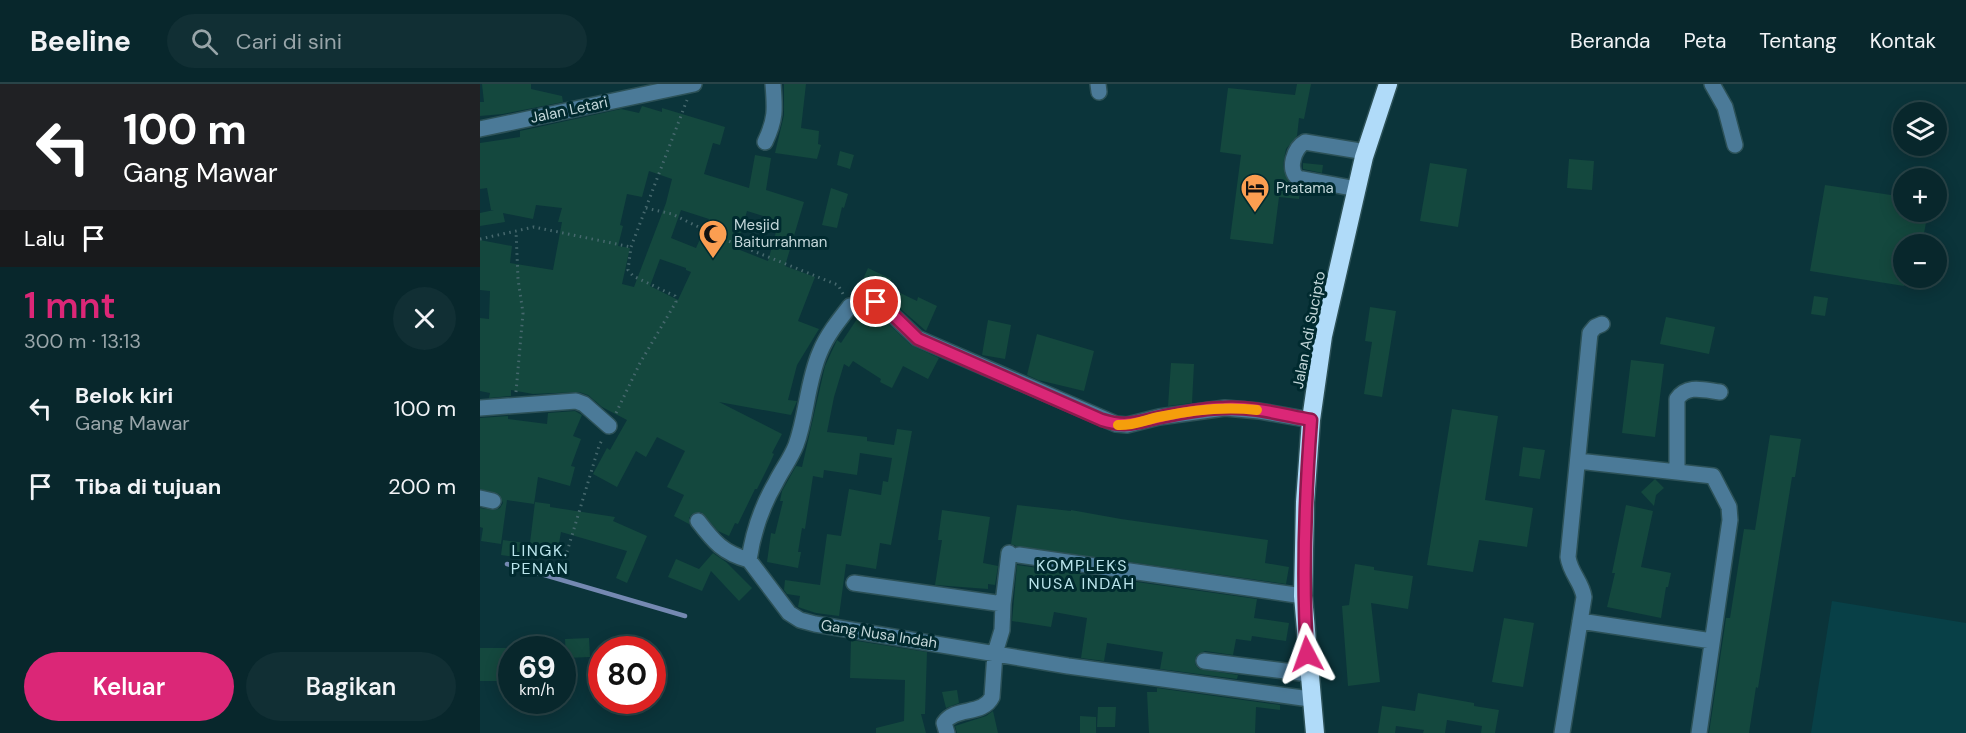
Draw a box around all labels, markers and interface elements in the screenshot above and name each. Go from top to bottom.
search box [167,14,587,68]
text: Beeline [30,23,131,60]
icon: search [188,25,221,58]
text: Cari di sini [236,27,342,56]
text: Beranda [1570,27,1651,55]
text: Peta [1684,27,1726,55]
text: Tentang [1759,27,1837,55]
text: Kontak [1870,27,1936,55]
street label: Jalan Letari [528,92,610,128]
text: 100 m [123,102,247,157]
map controls [1893,102,1947,288]
button: layers [1893,102,1947,156]
icon: left [24,108,102,186]
text: Gang Mawar [123,155,278,190]
button: + [1893,168,1947,222]
hotel icon: Pratama [1239,172,1271,214]
place label: Pratama [1276,178,1334,198]
place label: Mesjid Baiturrahman [734,215,827,252]
mosque icon: Mesjid Baiturrahman [697,218,729,260]
icon: arrive [77,222,110,255]
text: Lalu [24,224,65,253]
button: − [1893,234,1947,288]
street label: Jalan Adi Sucipto [1288,269,1330,391]
pin [850,276,901,327]
text: 1 mnt [24,282,116,329]
icon: arrive [859,285,892,318]
button: close [393,287,456,350]
text: 300 m · 13:13 [24,328,141,354]
text: Belok kiri [75,381,173,410]
icon: left [24,392,57,425]
text: 100 m [394,394,456,423]
text: Gang Mawar [75,410,190,436]
icon: arrive [24,470,57,503]
text: Tiba di tujuan [75,472,221,501]
text: 200 m [388,472,456,501]
district label: LINGK. PENAN [511,540,569,579]
district label: KOMPLEKS NUSA INDAH [1028,555,1136,594]
street label: Gang Nusa Indah [819,615,939,653]
position arrow [1275,622,1339,686]
speed limit sign: 80 [588,636,666,714]
text: 69 [518,648,556,687]
button: Keluar [24,652,234,721]
button: Bagikan [246,652,456,721]
text: km/h [519,680,555,700]

